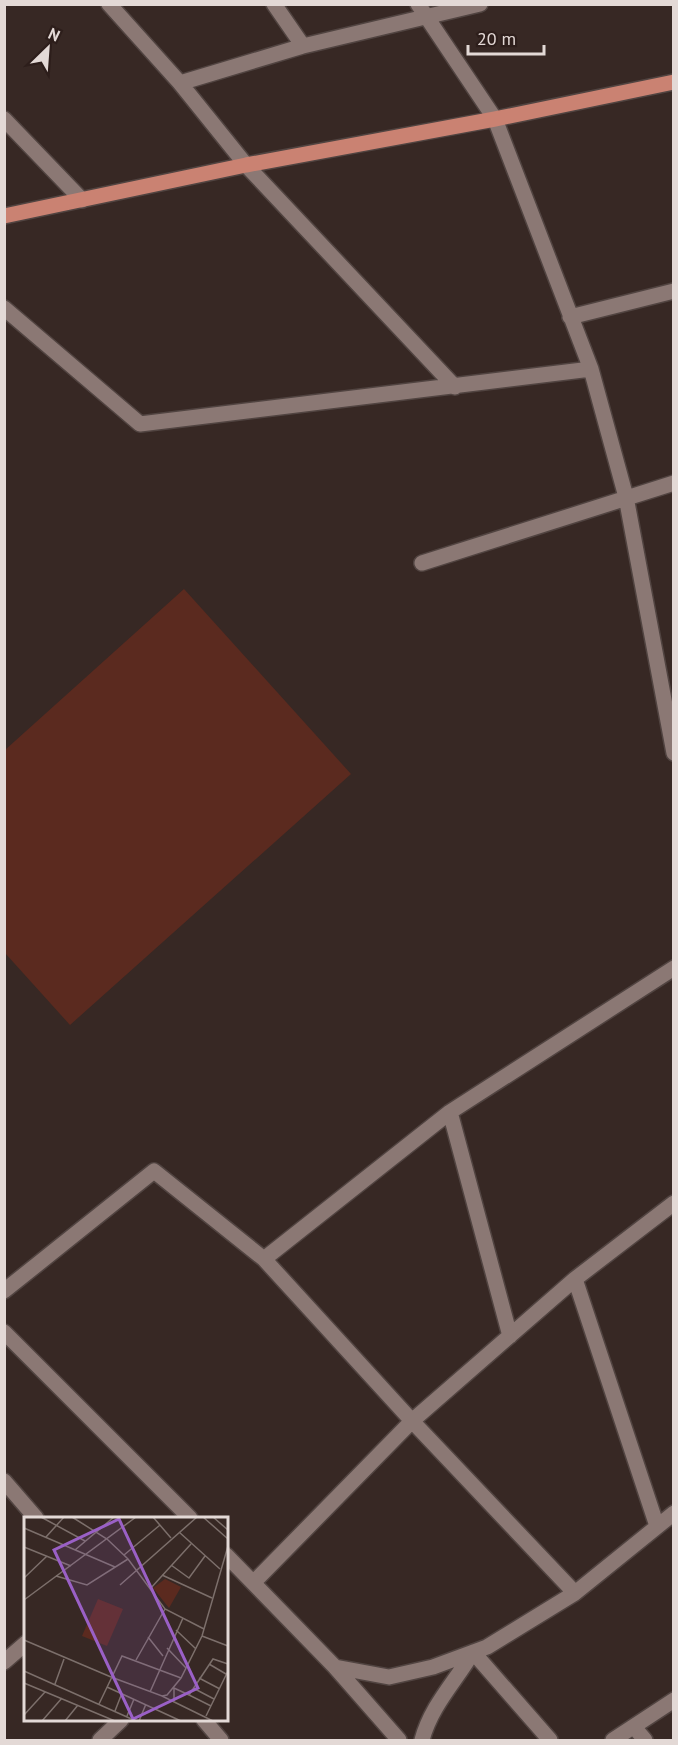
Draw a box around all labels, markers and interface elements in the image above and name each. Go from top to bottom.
north arrow [18,18,78,78]
scale bar [468,18,544,56]
text: N [45,23,63,46]
text: 20 m [477,27,516,50]
inset map [24,1517,228,1721]

